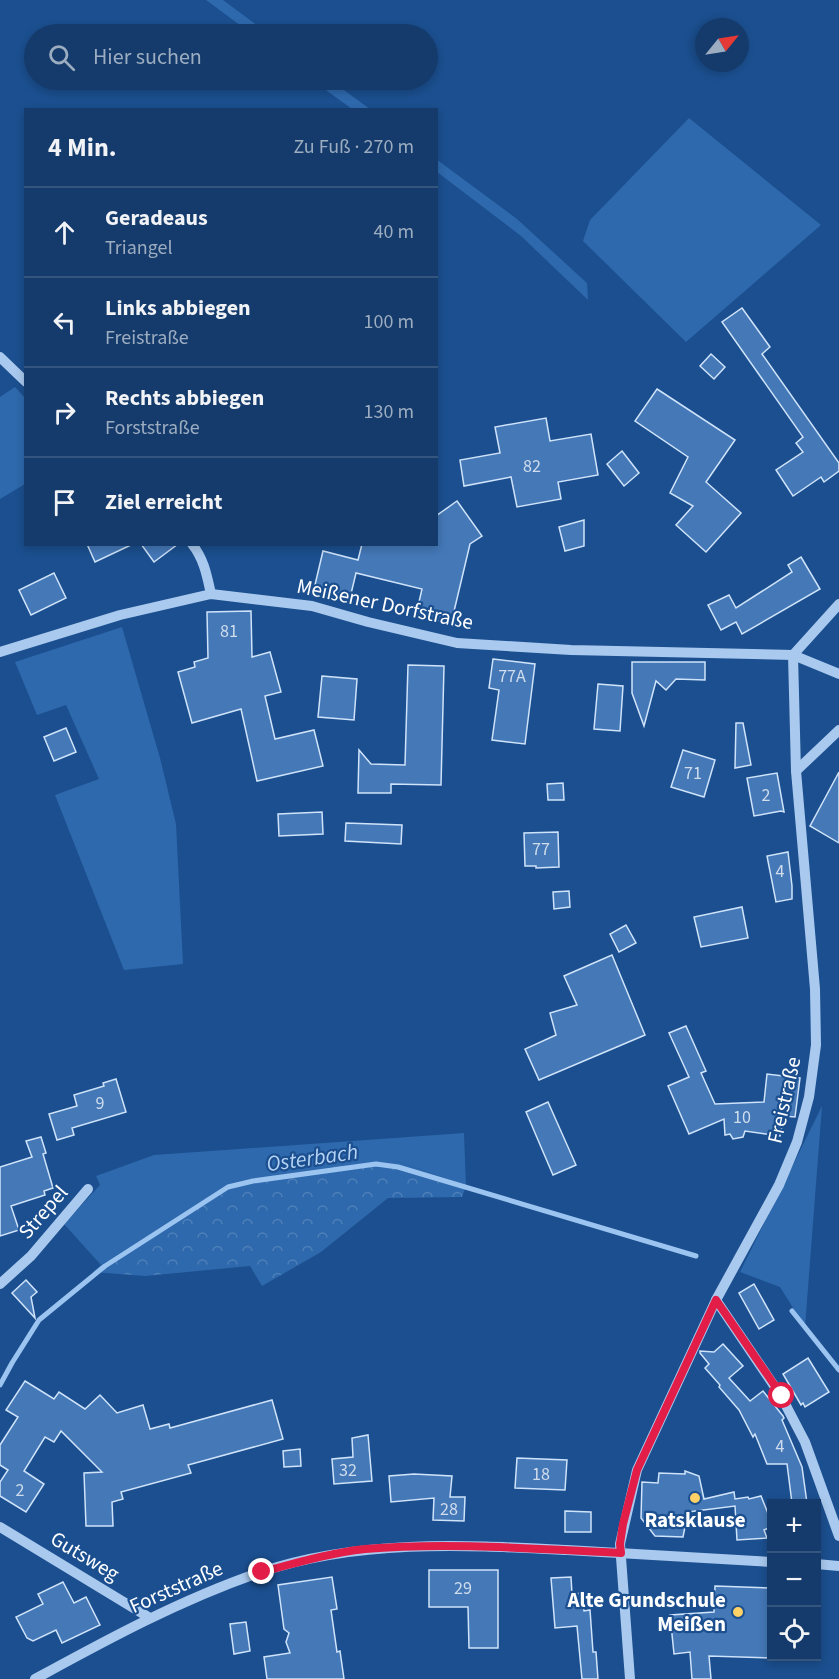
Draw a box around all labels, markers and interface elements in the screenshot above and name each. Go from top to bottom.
north arrow [695,18,749,72]
search box [24,24,438,90]
icon: search [45,41,78,74]
text: Hier suchen [93,41,202,73]
text: 4 Min. [48,129,117,166]
text: Zu Fuß · 270 m [293,133,414,161]
text: Geradeaus [105,202,208,234]
icon: ahead [48,216,81,249]
text: 40 m [374,218,414,246]
text: Triangel [105,234,173,262]
text: Links abbiegen [105,292,251,324]
icon: left [48,306,81,339]
text: 100 m [364,308,414,336]
text: Freistraße [105,324,189,352]
text: Rechts abbiegen [105,382,264,414]
icon: right [48,396,81,429]
text: 130 m [364,398,414,426]
text: Forststraße [105,414,200,442]
house number: 82 [523,454,541,479]
icon: arrive [48,486,81,519]
text: Ziel erreicht [105,486,223,518]
street label: Meißener Dorfstraße [294,571,476,637]
house number: 81 [220,619,238,644]
house number: 77A [498,664,526,689]
house number: 71 [684,761,702,786]
house number: 2 [762,783,771,808]
house number: 77 [532,837,550,862]
house number: 4 [776,859,785,884]
street label: Freistraße [759,1054,809,1146]
house number: 9 [96,1091,105,1116]
house number: 10 [733,1105,751,1130]
water label: Osterbach [264,1136,360,1180]
street label: Strepel [11,1178,75,1246]
route start [768,1382,794,1408]
house number: 4 [776,1434,785,1459]
house number: 32 [339,1458,357,1483]
house number: 18 [532,1462,550,1487]
house number: 2 [16,1478,25,1503]
marker: Ratsklause [688,1491,702,1505]
house number: 28 [440,1497,458,1522]
map controls [767,1499,821,1661]
button: + [767,1499,821,1553]
place label: Ratsklause [644,1505,746,1535]
street label: Gutsweg [45,1524,126,1589]
street label: Forststraße [125,1553,227,1621]
button: − [767,1553,821,1607]
route end [248,1558,274,1584]
house number: 29 [454,1576,472,1601]
place label: Alte Grundschule Meißen [567,1585,726,1639]
marker: Alte Grundschule Meißen [731,1605,745,1619]
button: locate [767,1607,821,1661]

